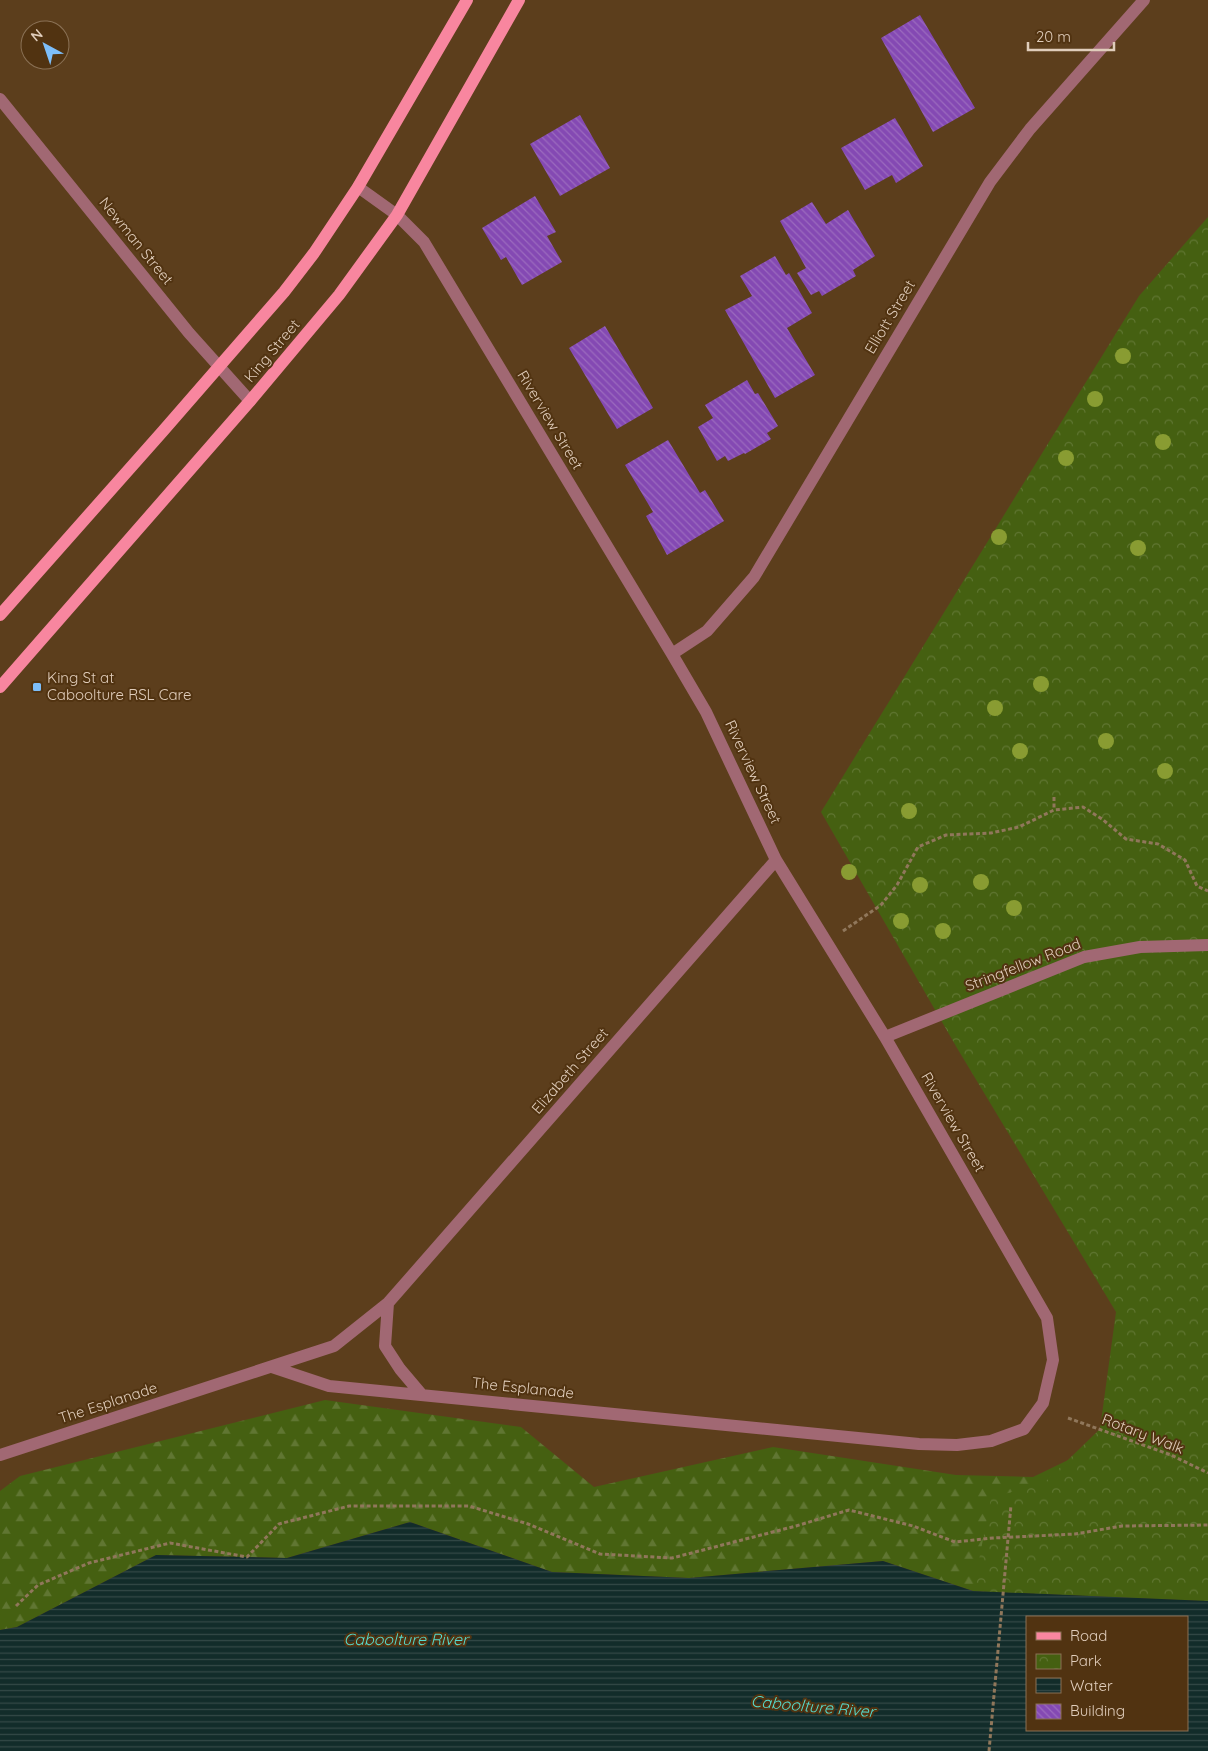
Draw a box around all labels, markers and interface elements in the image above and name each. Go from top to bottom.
north arrow [20,20,70,70]
scale bar [1028,20,1114,52]
text: N [27,25,46,45]
text: 20 m [1036,27,1071,46]
street label: Newman Street [95,193,178,288]
street label: Elliott Street [860,276,919,357]
street label: King Street [240,315,303,386]
street label: Riverview Street [513,367,587,473]
place label: King St at Caboolture RSL Care [47,668,192,704]
marker: King St at Caboolture RSL Care [31,681,43,693]
street label: Riverview Street [721,717,786,827]
street label: Stringfellow Road [962,934,1083,995]
street label: Elizabeth Street [527,1024,612,1118]
street label: Riverview Street [917,1068,990,1175]
street label: The Esplanade [471,1373,575,1402]
street label: The Esplanade [56,1378,160,1427]
street label: Rotary Walk [1099,1409,1187,1458]
legend [1026,1616,1188,1731]
text: Road [1070,1626,1107,1645]
water label: Caboolture River [344,1629,470,1649]
text: Park [1070,1651,1102,1670]
text: Water [1070,1676,1113,1695]
water label: Caboolture River [750,1691,878,1722]
text: Building [1070,1701,1125,1720]

